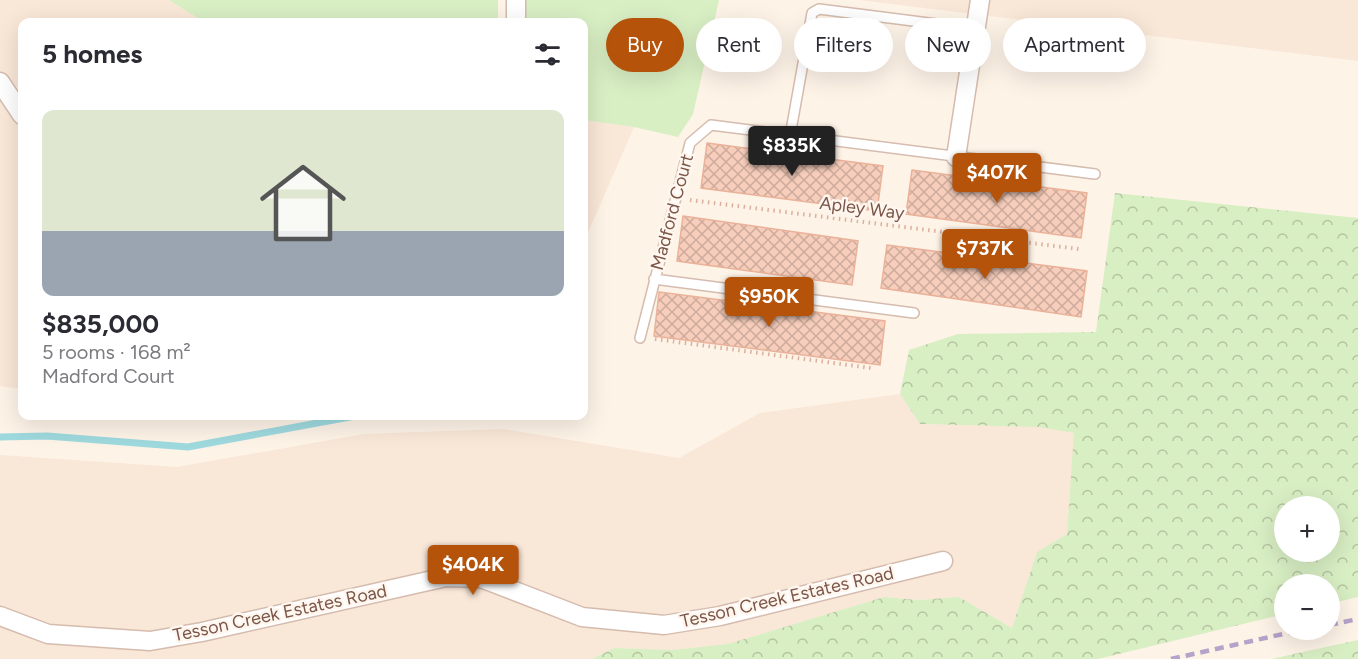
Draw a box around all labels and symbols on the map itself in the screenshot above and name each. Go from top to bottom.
pin: $835K [750,126,834,177]
street label: Madford Court [646,151,698,273]
pin: $407K [955,153,1039,204]
street label: Apley Way [818,192,906,224]
pin: $737K [943,229,1027,280]
pin: $950K [727,277,811,328]
pin: $404K [431,545,515,596]
street label: Tesson Creek Estates Road [678,562,896,632]
street label: Tesson Creek Estates Road [171,580,389,646]

